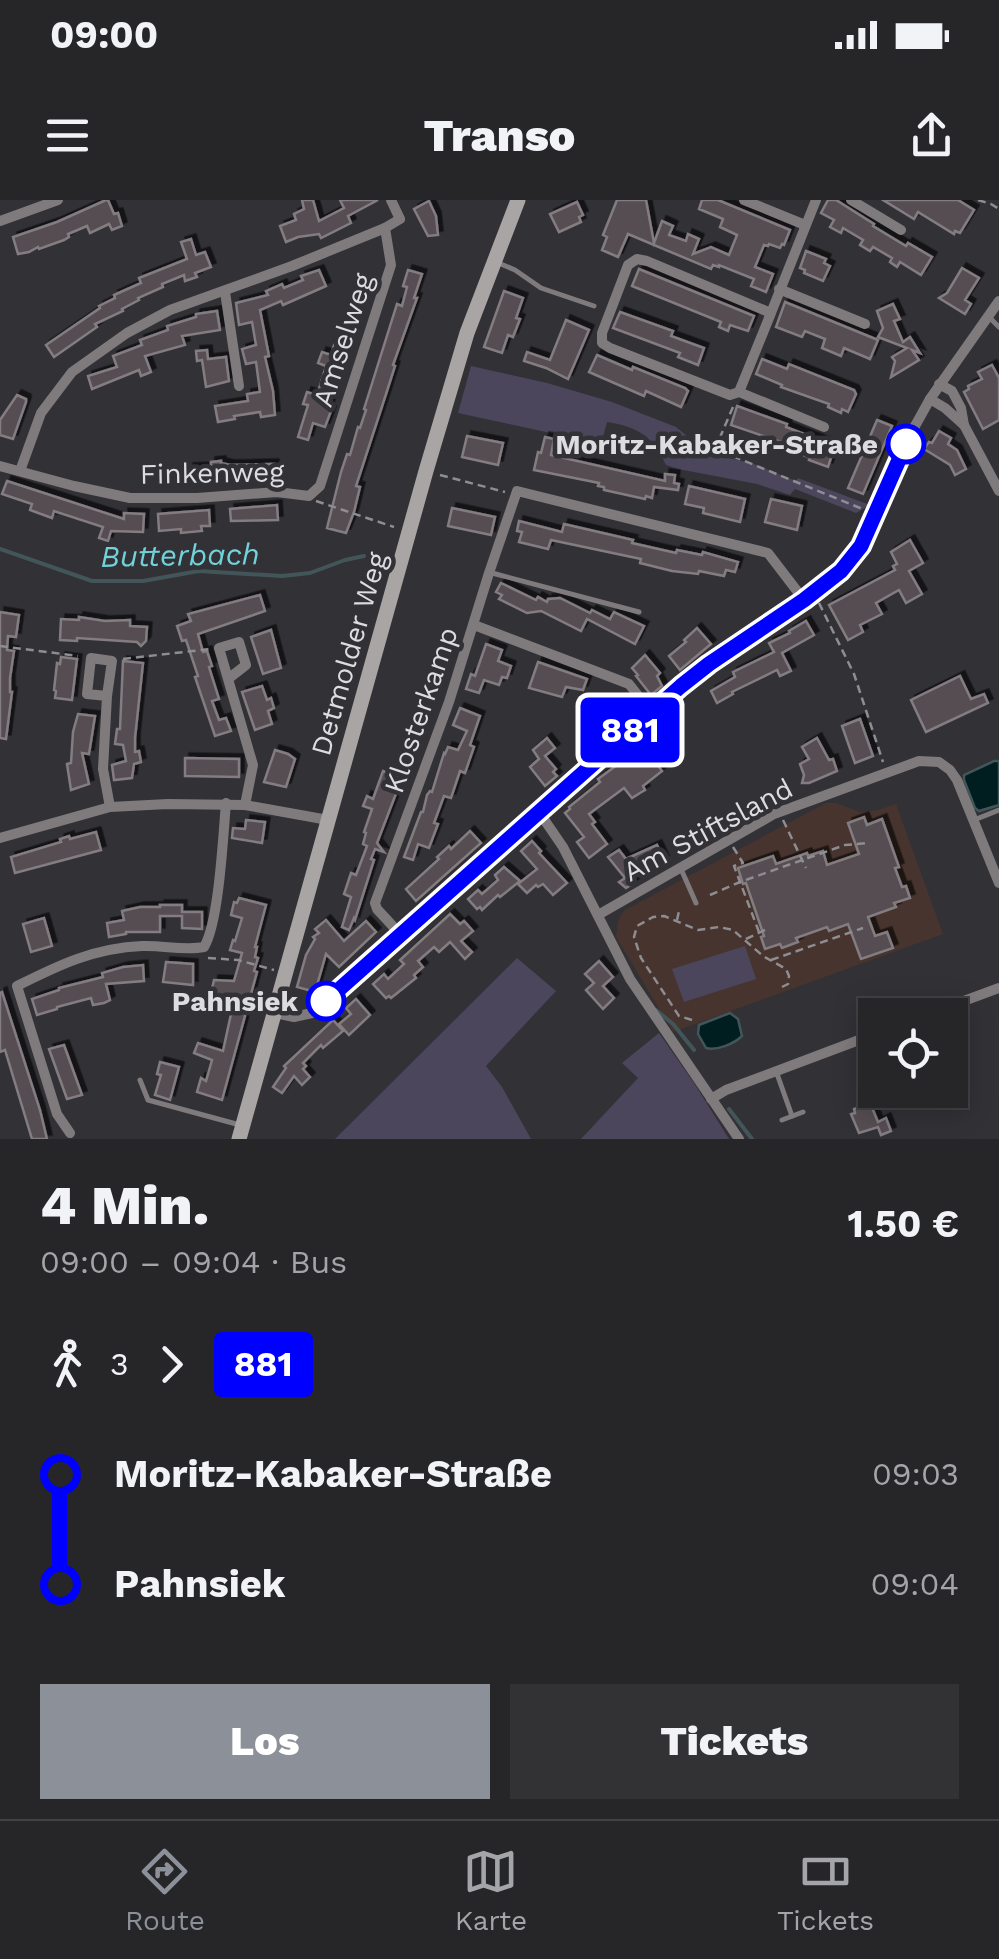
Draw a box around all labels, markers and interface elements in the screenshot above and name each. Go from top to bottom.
text: 09:00 [50,13,158,57]
icon: menu [40,108,95,163]
icon: share [904,108,959,163]
text: Transo [424,109,576,162]
street label: Amselweg [306,269,380,411]
marker: Moritz-Kabaker-Straße [887,425,925,463]
place label: Moritz-Kabaker-Straße [555,428,878,461]
street label: Finkenweg [139,455,285,491]
water label: Butterbach [100,536,260,574]
street label: Detmolder Weg [304,548,394,760]
street label: Klosterkamp [377,623,465,797]
line badge: 881 [572,698,688,762]
text: 881 [601,709,659,751]
street label: Am Stiftsland [618,771,798,889]
marker: Pahnsiek [307,982,345,1020]
place label: Pahnsiek [172,985,299,1018]
map controls [858,998,968,1108]
button: locate [858,998,968,1108]
text: 4 Min. [40,1173,209,1237]
text: 1.50 € [847,1202,959,1246]
text: 09:00 – 09:04 · Bus [40,1243,347,1281]
icon: walk [40,1337,95,1392]
icon: forward [144,1337,199,1392]
text: 881 [234,1343,293,1385]
text: 3 [110,1345,129,1383]
text: Moritz-Kabaker-Straße [114,1452,552,1496]
text: 09:03 [872,1455,959,1493]
text: Pahnsiek [114,1562,285,1606]
text: 09:04 [870,1565,959,1603]
button: Los [40,1684,490,1799]
button: Tickets [510,1684,959,1799]
tab: Route [125,1844,205,1937]
tab: Karte [455,1844,527,1937]
tab: Tickets [777,1844,874,1937]

